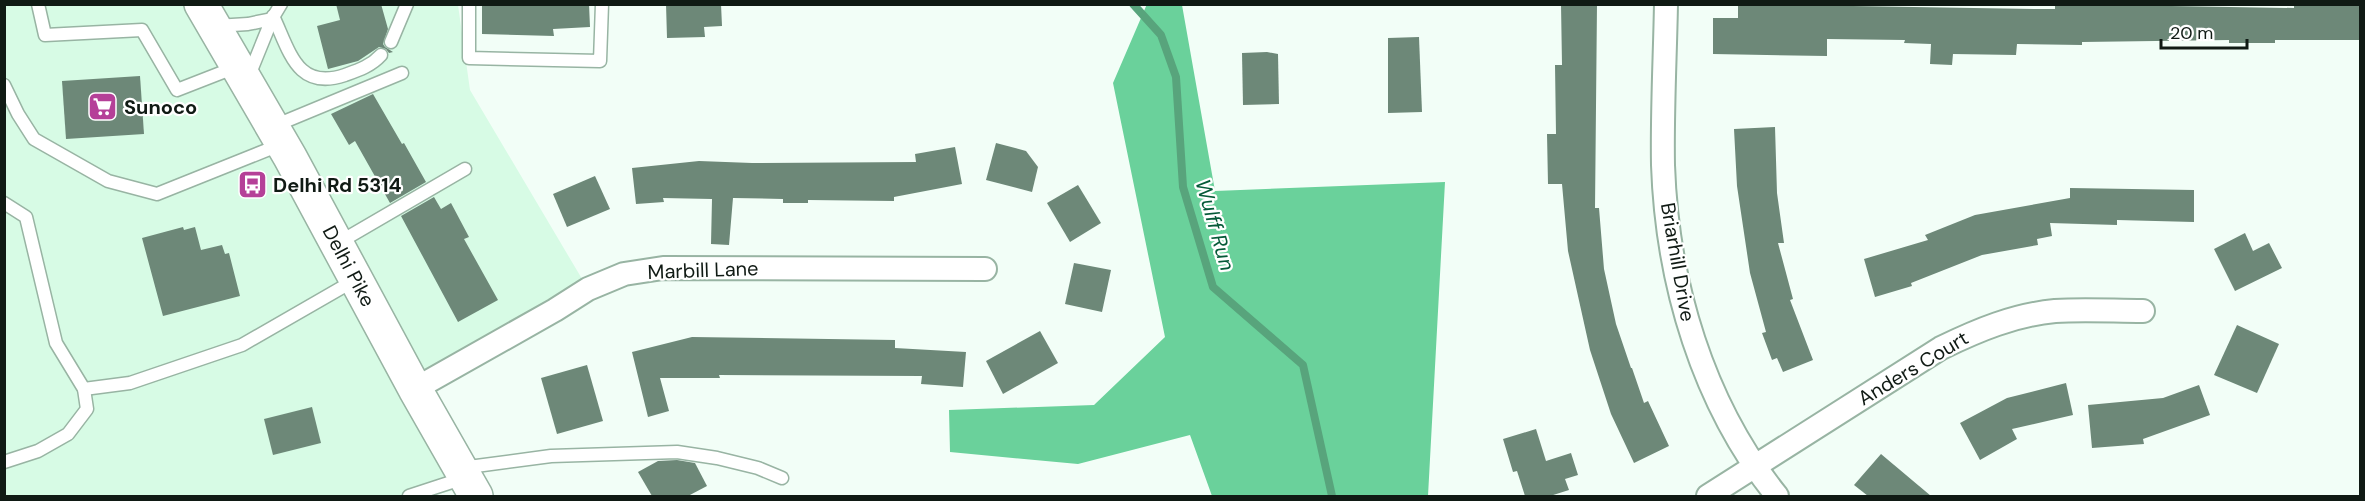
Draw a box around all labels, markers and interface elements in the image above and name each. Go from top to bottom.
scale bar [2161,12,2246,50]
text: 20 m [2170,21,2213,45]
supermarket icon: Sunoco [87,91,119,123]
place label: Sunoco [124,94,197,120]
bus stop icon: Delhi Rd 5314 [236,169,268,201]
place label: Delhi Rd 5314 [273,172,402,198]
water label: Wulff Run [1189,176,1241,274]
street label: Briarhill Drive [1655,200,1701,324]
street label: Delhi Pike [317,221,381,311]
street label: Marbill Lane [647,255,759,285]
street label: Anders Court [1853,325,1973,411]

